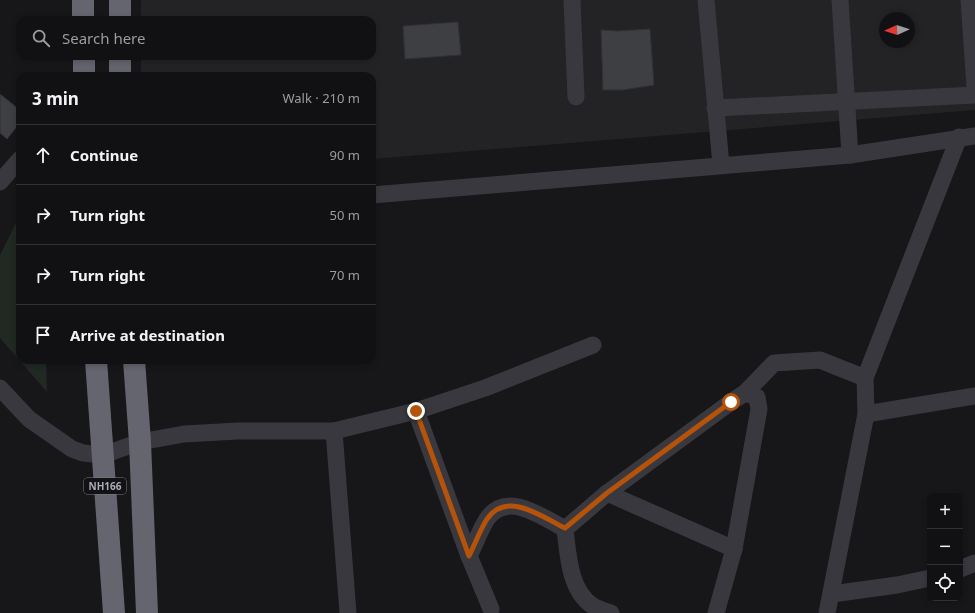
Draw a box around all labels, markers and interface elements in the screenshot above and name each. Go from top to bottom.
north arrow [879,12,915,48]
search box [16,16,376,60]
icon: search [30,27,52,49]
text: Search here [62,28,145,48]
text: 3 min [32,87,79,110]
text: Walk · 210 m [282,89,360,107]
icon: ahead [32,144,54,166]
text: Continue [70,145,138,165]
text: 90 m [330,146,360,164]
icon: right [32,204,54,226]
text: Turn right [70,205,145,225]
text: 50 m [330,206,360,224]
icon: right [32,264,54,286]
text: Turn right [70,265,145,285]
text: 70 m [330,266,360,284]
icon: arrive [32,324,54,346]
text: Arrive at destination [70,325,225,345]
route start [722,393,740,411]
route end [407,402,425,420]
road number: NH166 [84,478,126,494]
map controls [927,493,963,601]
button: + [927,493,963,529]
button: − [927,529,963,565]
button: locate [927,565,963,601]

